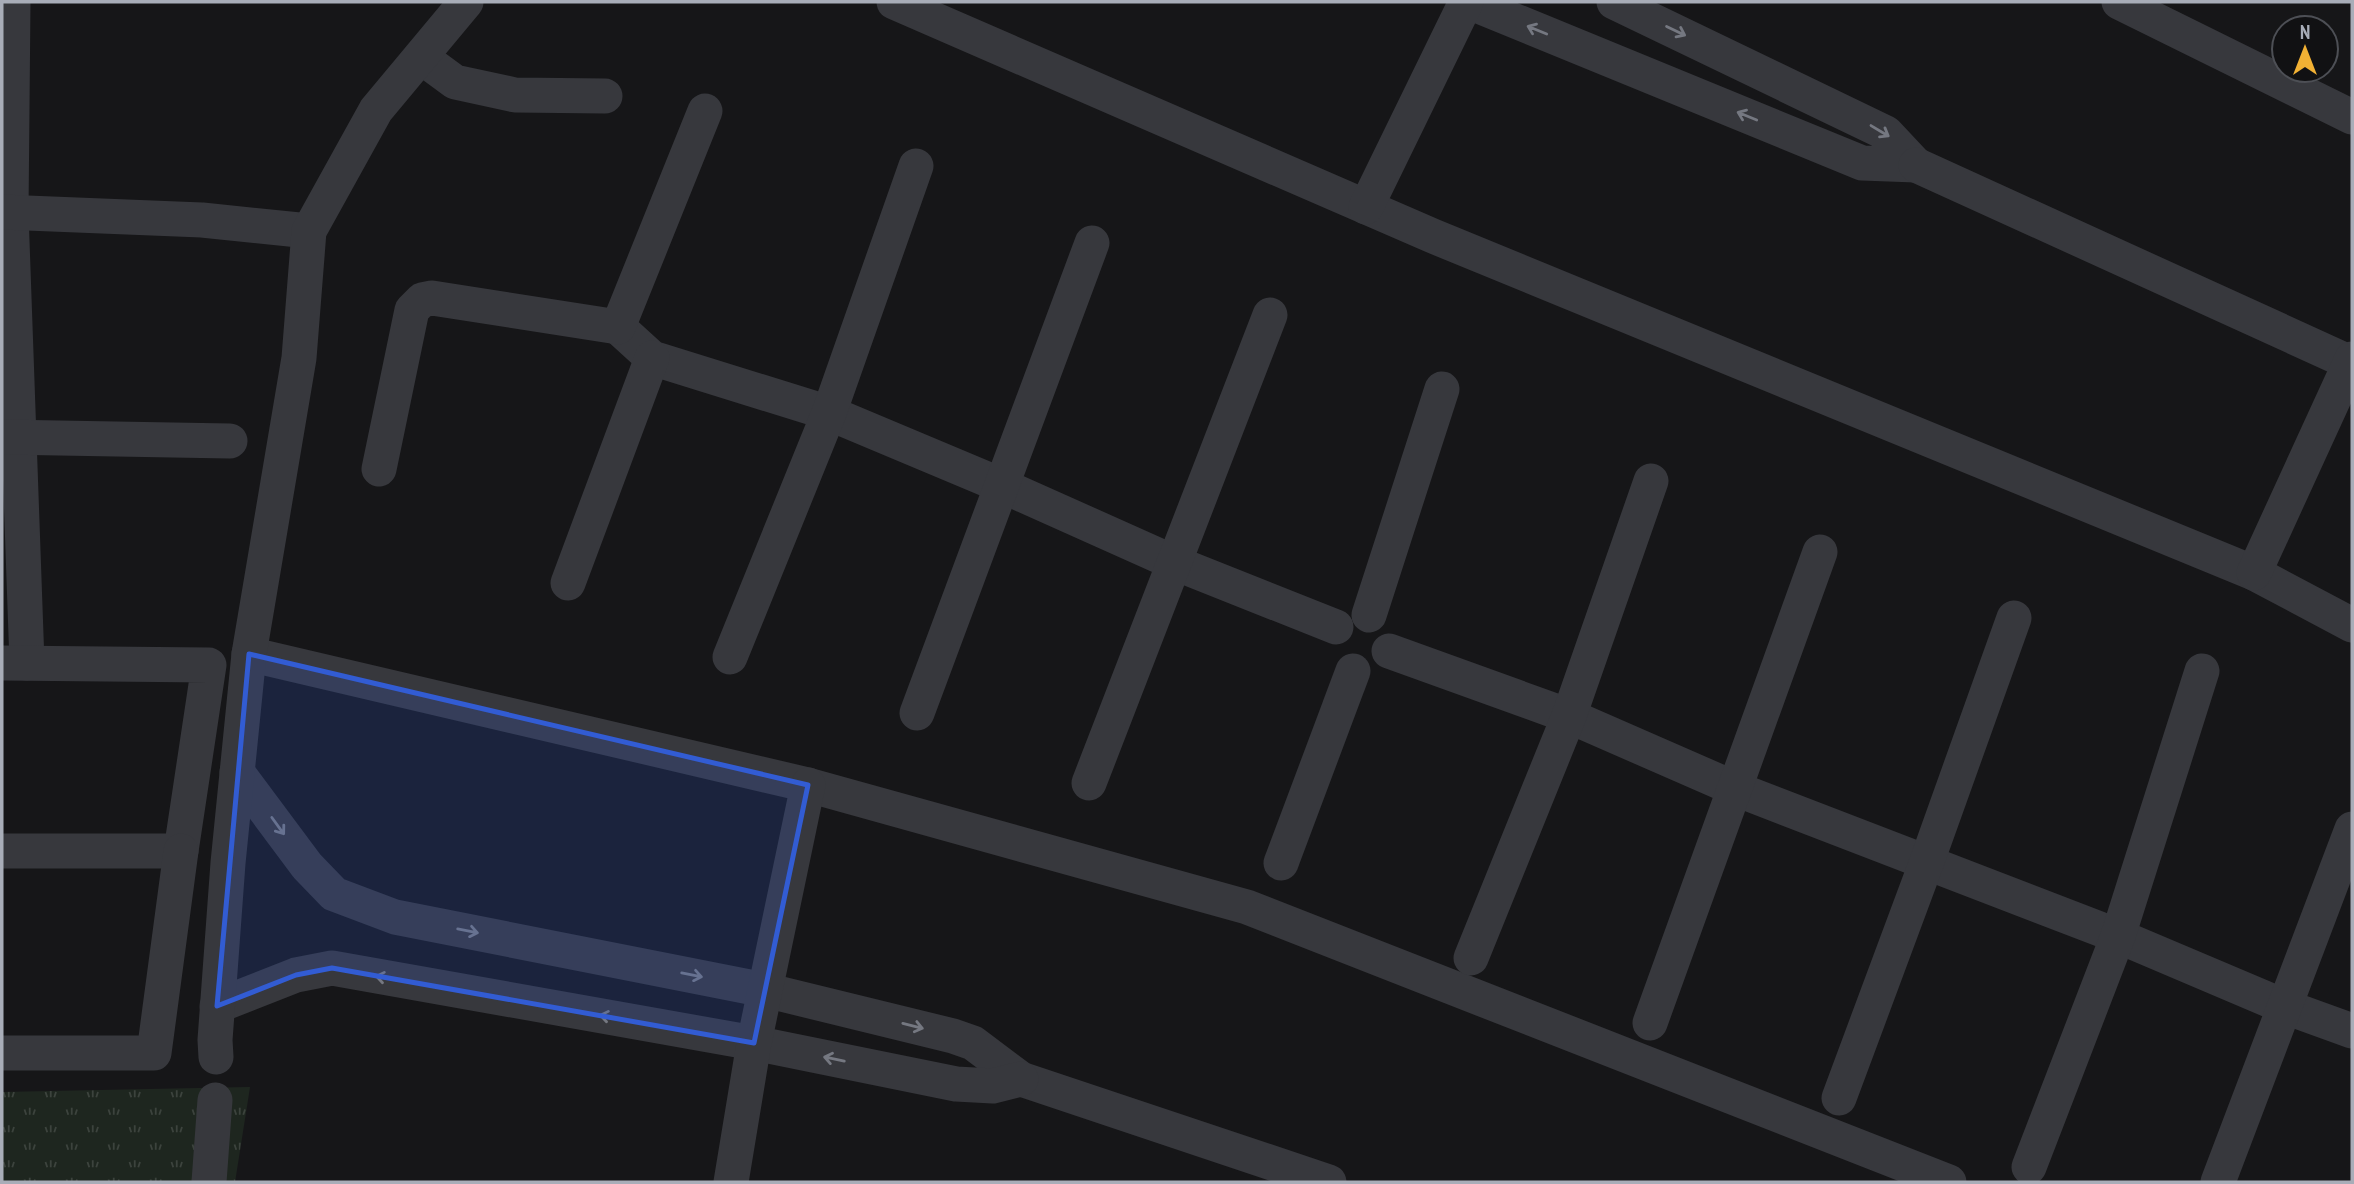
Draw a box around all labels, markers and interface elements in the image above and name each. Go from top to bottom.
north arrow [2270,14,2340,84]
text: N [2300,20,2310,44]
one-way arrow [1527,22,1548,35]
one-way arrow [1665,25,1686,39]
one-way arrow [1737,109,1759,122]
one-way arrow [1870,124,1889,139]
one-way arrow [271,817,286,835]
one-way arrow [456,925,479,939]
one-way arrow [680,969,702,983]
one-way arrow [375,971,398,984]
one-way arrow [599,1010,622,1023]
one-way arrow [901,1020,924,1033]
one-way arrow [823,1052,846,1066]

